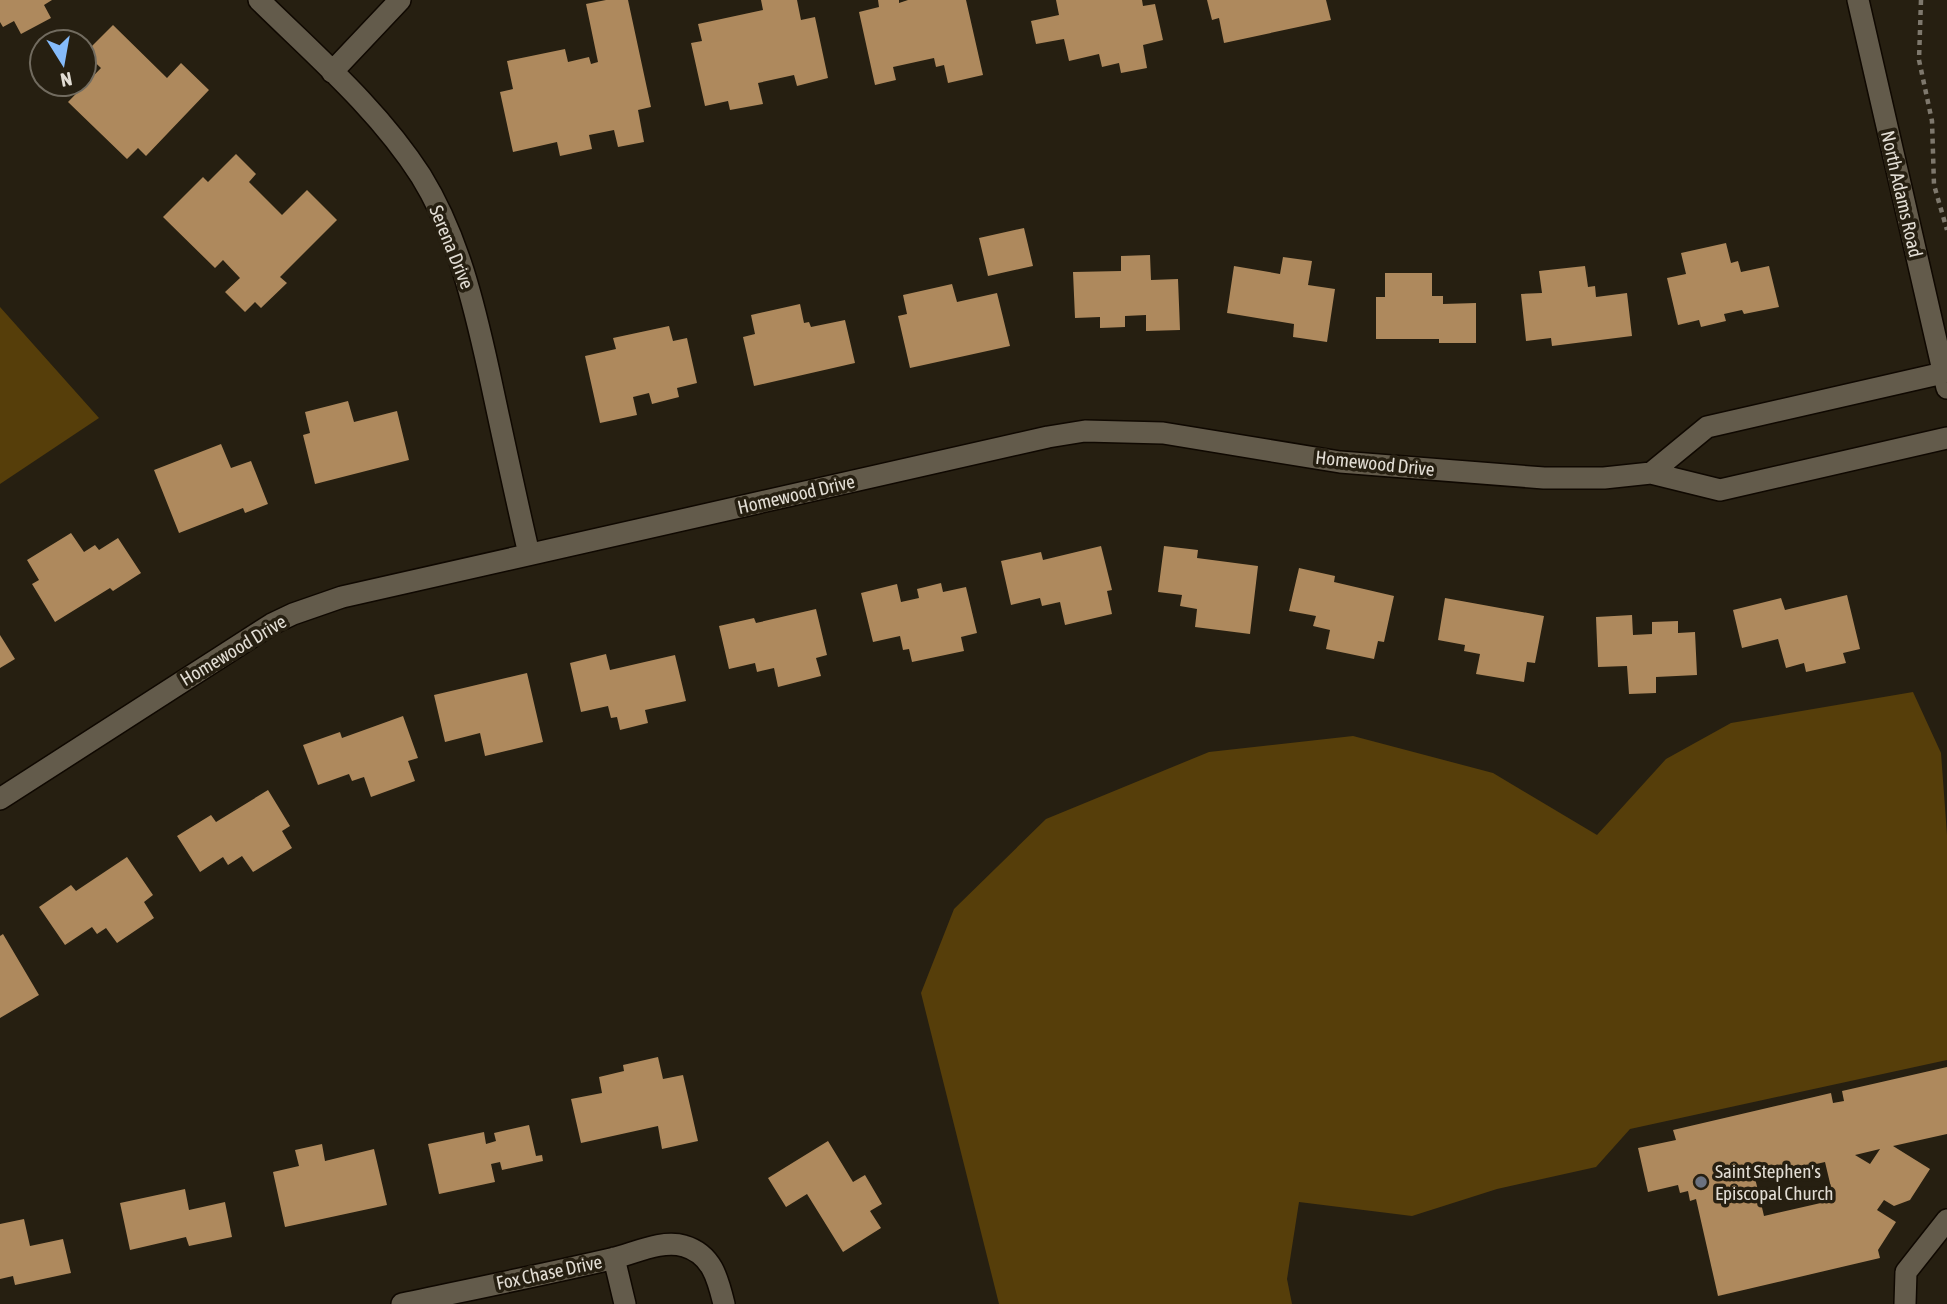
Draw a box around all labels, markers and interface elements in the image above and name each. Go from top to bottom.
north arrow [28,28,98,98]
text: N [59,68,74,92]
street label: North Adams Road [1877,129,1927,259]
street label: Serena Drive [425,202,479,292]
street label: Homewood Drive [1314,446,1436,480]
street label: Homewood Drive [735,470,857,518]
street label: Homewood Drive [176,610,290,690]
place label: Saint Stephen's Episcopal Church [1715,1160,1833,1204]
marker: Saint Stephen's Episcopal Church [1693,1174,1709,1190]
street label: Fox Chase Drive [494,1250,604,1294]

